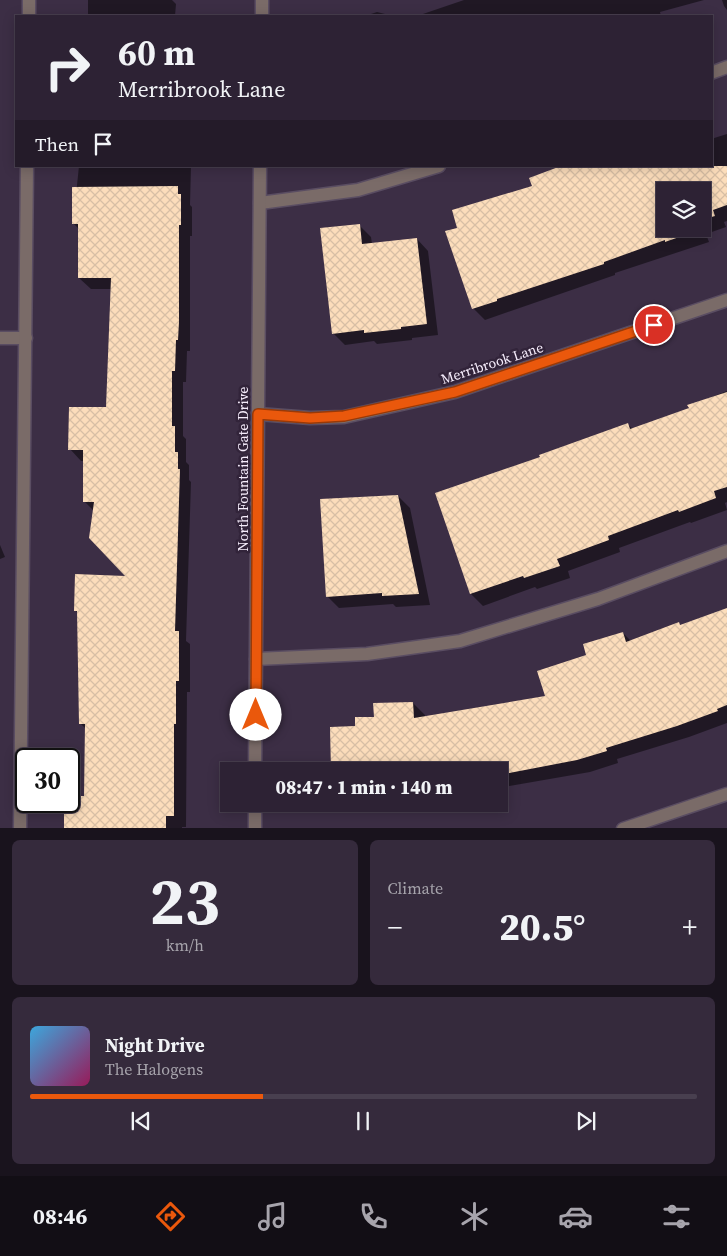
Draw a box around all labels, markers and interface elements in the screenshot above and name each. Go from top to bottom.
text: 60 m [118,29,195,77]
icon: right [35,35,100,100]
text: Merribrook Lane [118,74,285,104]
icon: arrive [89,130,117,158]
text: Then [35,131,79,157]
map controls [656,182,711,237]
button: layers [656,182,711,237]
pin [633,304,675,346]
icon: arrive [640,311,668,339]
street label: Merribrook Lane [438,337,546,389]
street label: North Fountain Gate Drive [233,387,253,551]
position arrow [229,688,281,740]
speed limit sign: 30 [15,748,80,813]
text: 08:47 · 1 min · 140 m [275,774,453,800]
text: 23 [150,857,220,946]
text: Climate [388,877,443,899]
text: 20.5° [499,901,586,953]
text: − [388,908,402,946]
text: + [682,908,697,946]
text: km/h [166,934,204,956]
text: Night Drive [105,1032,205,1058]
text: The Halogens [105,1058,203,1080]
icon: previous [127,1107,155,1135]
icon: pause [349,1107,377,1135]
icon: next [572,1107,600,1135]
icon: directions [153,1199,188,1234]
icon: music [255,1199,290,1234]
icon: phone [356,1199,391,1234]
icon: climate [457,1199,492,1234]
icon: car [558,1199,593,1234]
icon: filters [659,1199,694,1234]
text: 08:46 [33,1201,87,1231]

